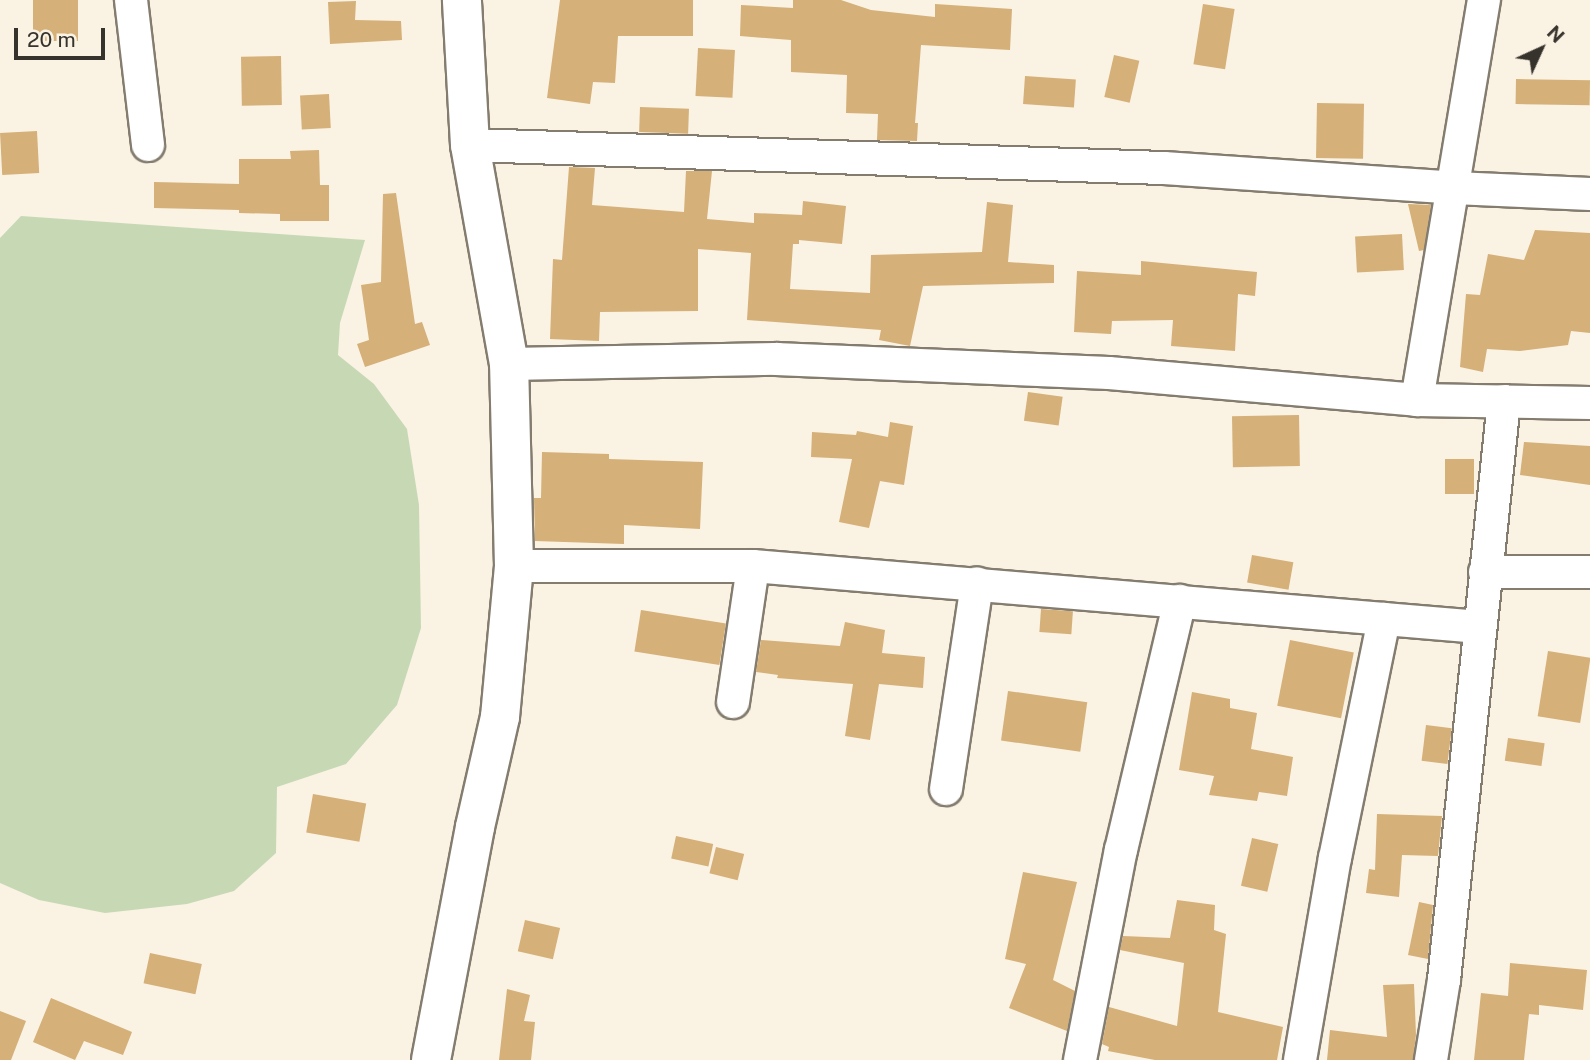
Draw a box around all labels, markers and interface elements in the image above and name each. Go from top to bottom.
scale bar [18,14,108,58]
north arrow [1506,14,1576,84]
text: N [1543,21,1569,47]
text: 20 m [27,27,76,52]

